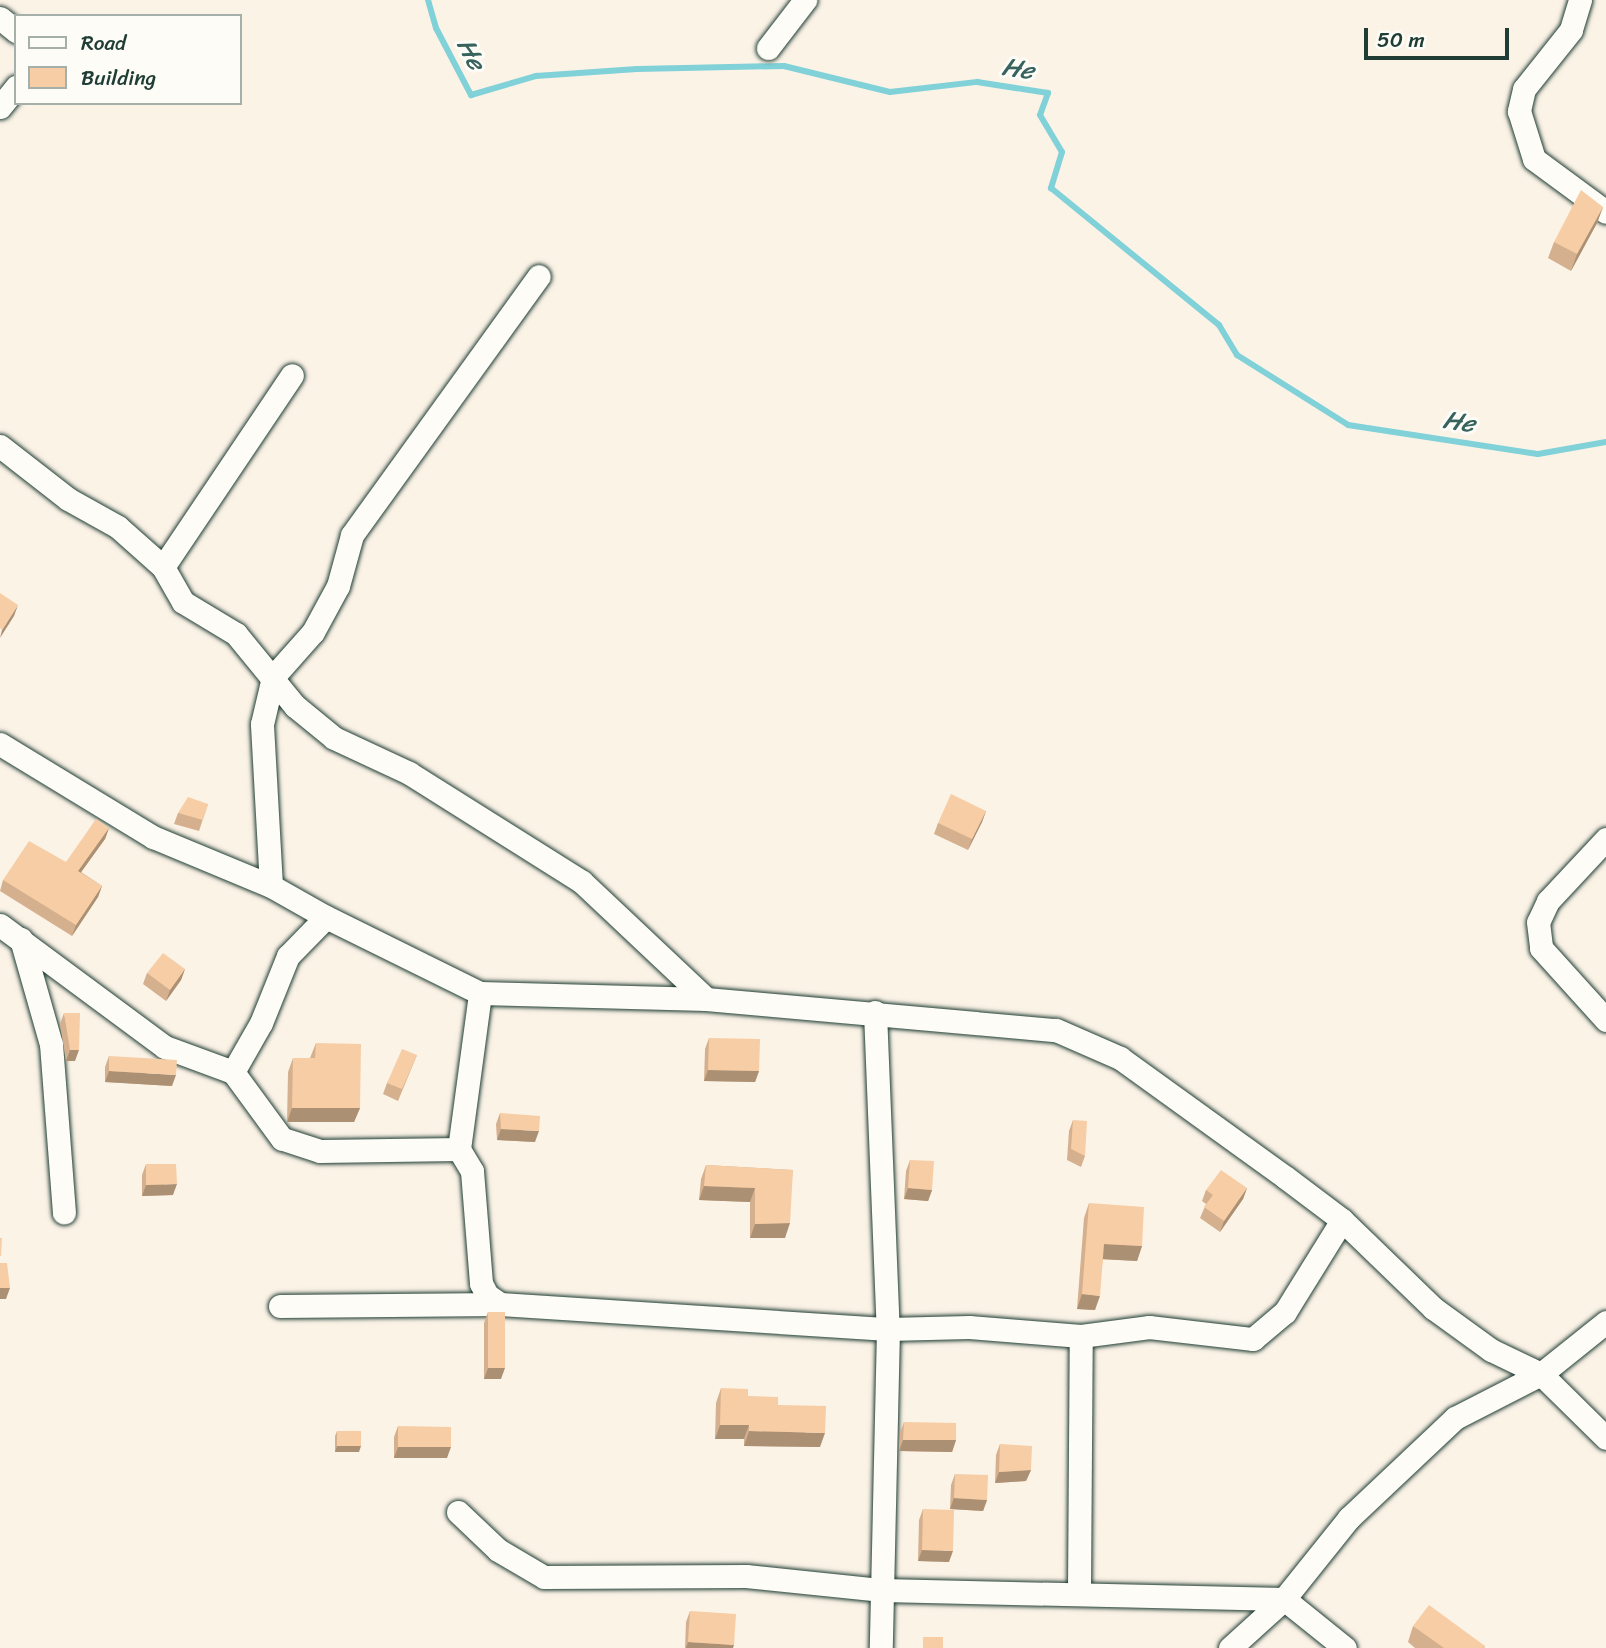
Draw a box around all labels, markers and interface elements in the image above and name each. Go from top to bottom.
legend [14,14,242,105]
scale bar [1368,14,1513,58]
text: 50 m [1377,21,1425,59]
text: Road [81,24,126,62]
water label: He [450,33,492,75]
water label: He [1000,51,1036,87]
text: Building [81,59,156,97]
water label: He [1441,404,1477,440]

